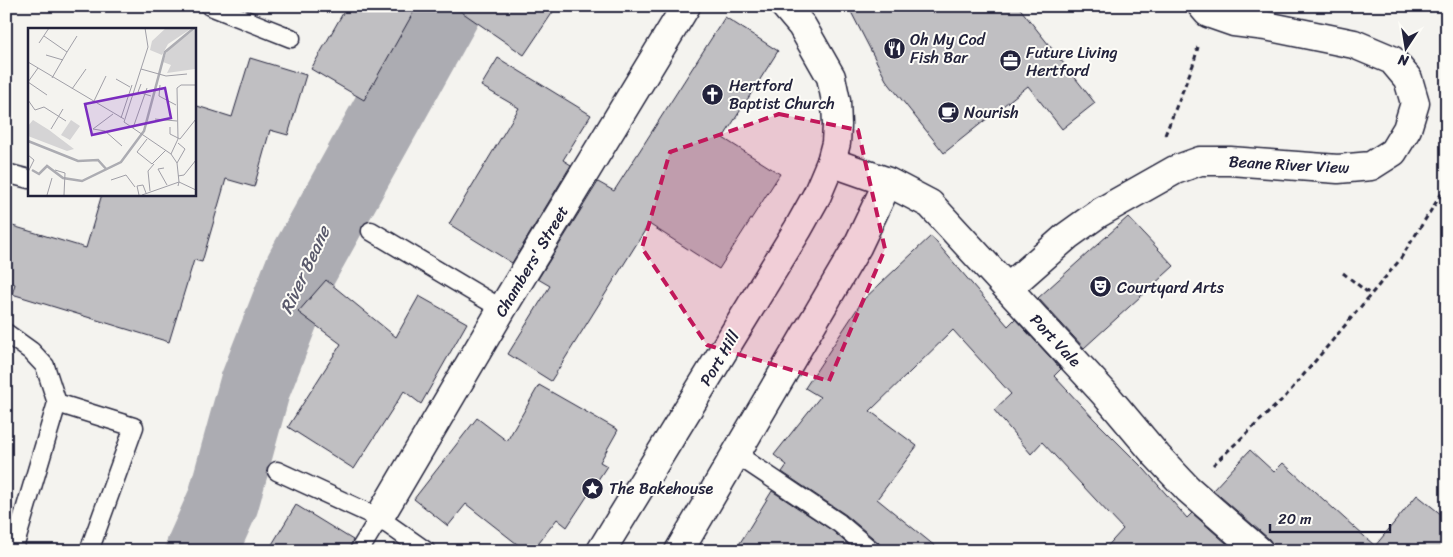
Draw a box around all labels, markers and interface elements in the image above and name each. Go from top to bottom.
north arrow [1380,22,1430,72]
place label: Oh My Cod Fish Bar [910,25,987,72]
inset map [28,28,195,195]
restaurant icon: Oh My Cod Fish Bar [882,36,906,60]
place label: Future Living Hertford [1026,38,1118,85]
text: N [1396,47,1412,74]
office icon: Future Living Hertford [998,49,1022,73]
place label: Hertford Baptist Church [729,71,835,118]
church icon: Hertford Baptist Church [701,82,725,106]
place label: Nourish [964,98,1019,127]
cafe icon: Nourish [936,100,960,124]
street label: Beane River View [1228,147,1351,182]
street label: Chambers' Street [487,200,576,323]
water label: River Beane [271,219,340,319]
place label: Courtyard Arts [1117,273,1225,302]
theatre icon: Courtyard Arts [1089,275,1113,299]
street label: Port Vale [1023,307,1089,374]
street label: Port Hill [691,325,748,392]
place label: The Bakehouse [609,474,714,503]
place icon: The Bakehouse [581,476,605,500]
scale bar [1270,502,1390,534]
text: 20 m [1278,506,1312,532]

